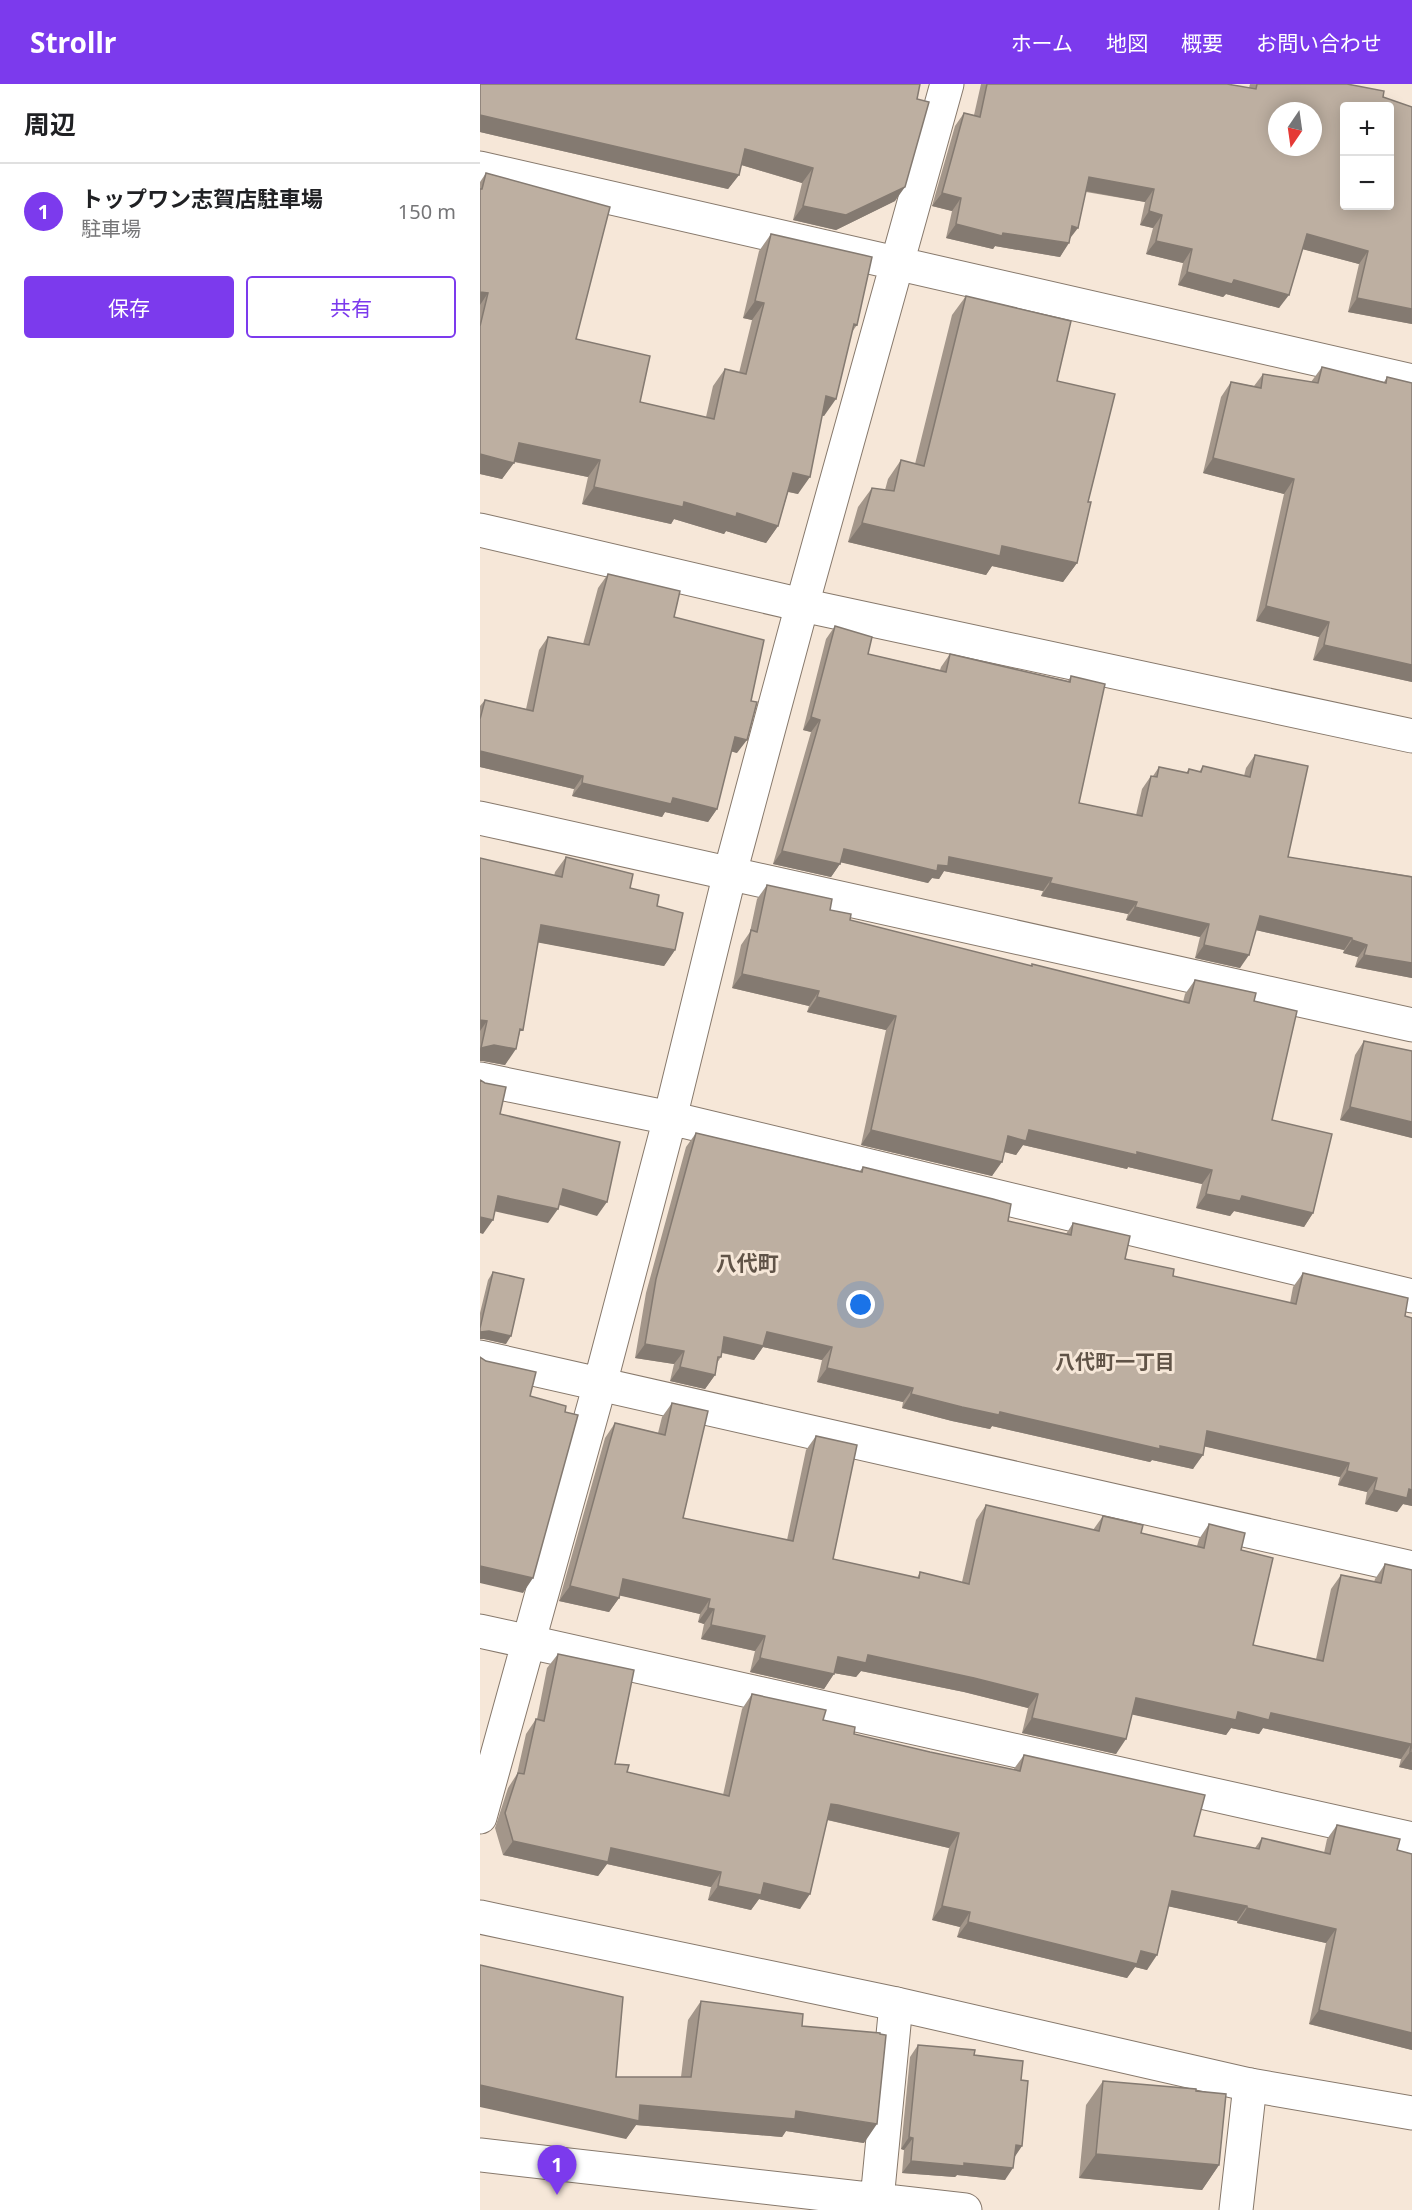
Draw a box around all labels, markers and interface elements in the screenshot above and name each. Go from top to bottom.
text: Strollr [30,23,116,61]
text: ホーム [1011,29,1073,57]
text: 地図 [1106,29,1148,57]
text: 概要 [1181,29,1223,57]
text: お問い合わせ [1256,29,1382,57]
north arrow [1268,102,1322,156]
map controls [1340,102,1394,210]
button: + [1340,102,1394,156]
text: 周辺 [24,106,76,142]
button: − [1340,156,1394,210]
text: トップワン志賀店駐車場 [81,183,323,213]
text: 1 [38,198,49,225]
text: 150 m [398,198,456,225]
text: 駐車場 [81,215,141,242]
button: 保存 [24,276,234,338]
button: 共有 [246,276,456,338]
district label: 八代町 [716,1249,779,1277]
your location [846,1290,875,1319]
district label: 八代町一丁目 [1055,1348,1175,1375]
pin: 1 [538,2146,577,2195]

